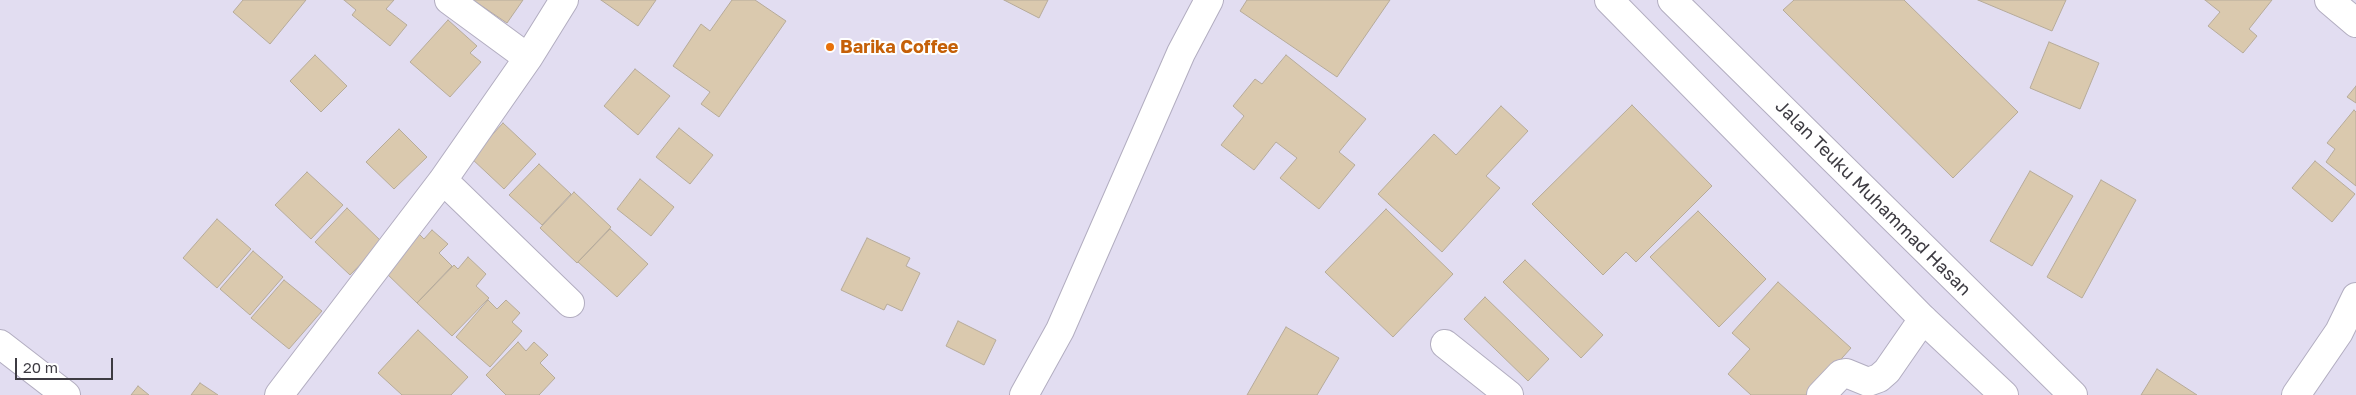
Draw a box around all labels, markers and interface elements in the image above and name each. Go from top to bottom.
place label: Barika Coffee [840,36,958,58]
marker: Barika Coffee [824,41,836,53]
street label: Jalan Teuku Muhammad Hasan [1771,96,1975,300]
scale bar [18,348,115,380]
text: 20 m [23,358,58,376]

